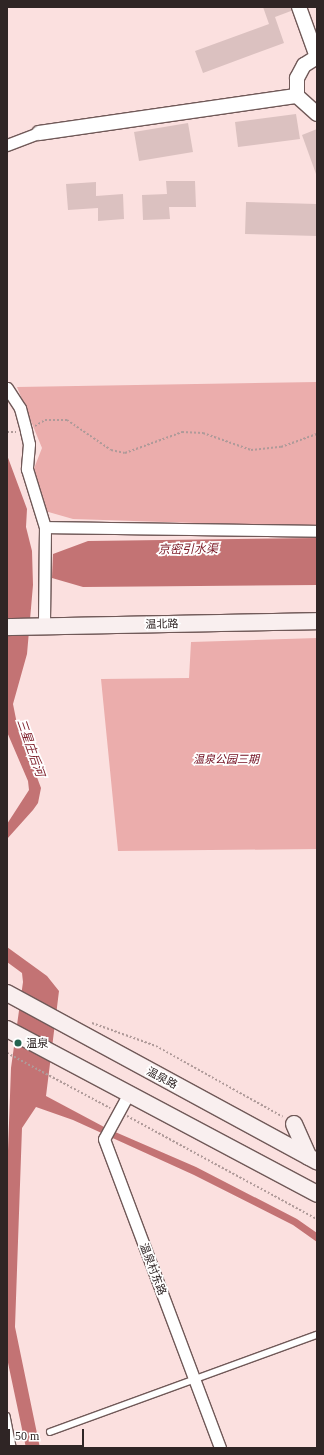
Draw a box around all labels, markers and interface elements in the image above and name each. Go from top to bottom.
water label: 京密引水渠 [158,542,218,558]
street label: 温北路 [145,617,179,631]
water label: 三星庄后河 [13,717,47,779]
park label: 温泉公园三期 [193,752,259,766]
place label: 温泉 [26,1036,48,1050]
marker: 温泉 [13,1038,23,1048]
street label: 温泉路 [144,1064,180,1092]
street label: 温泉村东路 [137,1241,169,1297]
scale bar [10,1421,86,1447]
text: 50 m [15,1429,39,1443]

